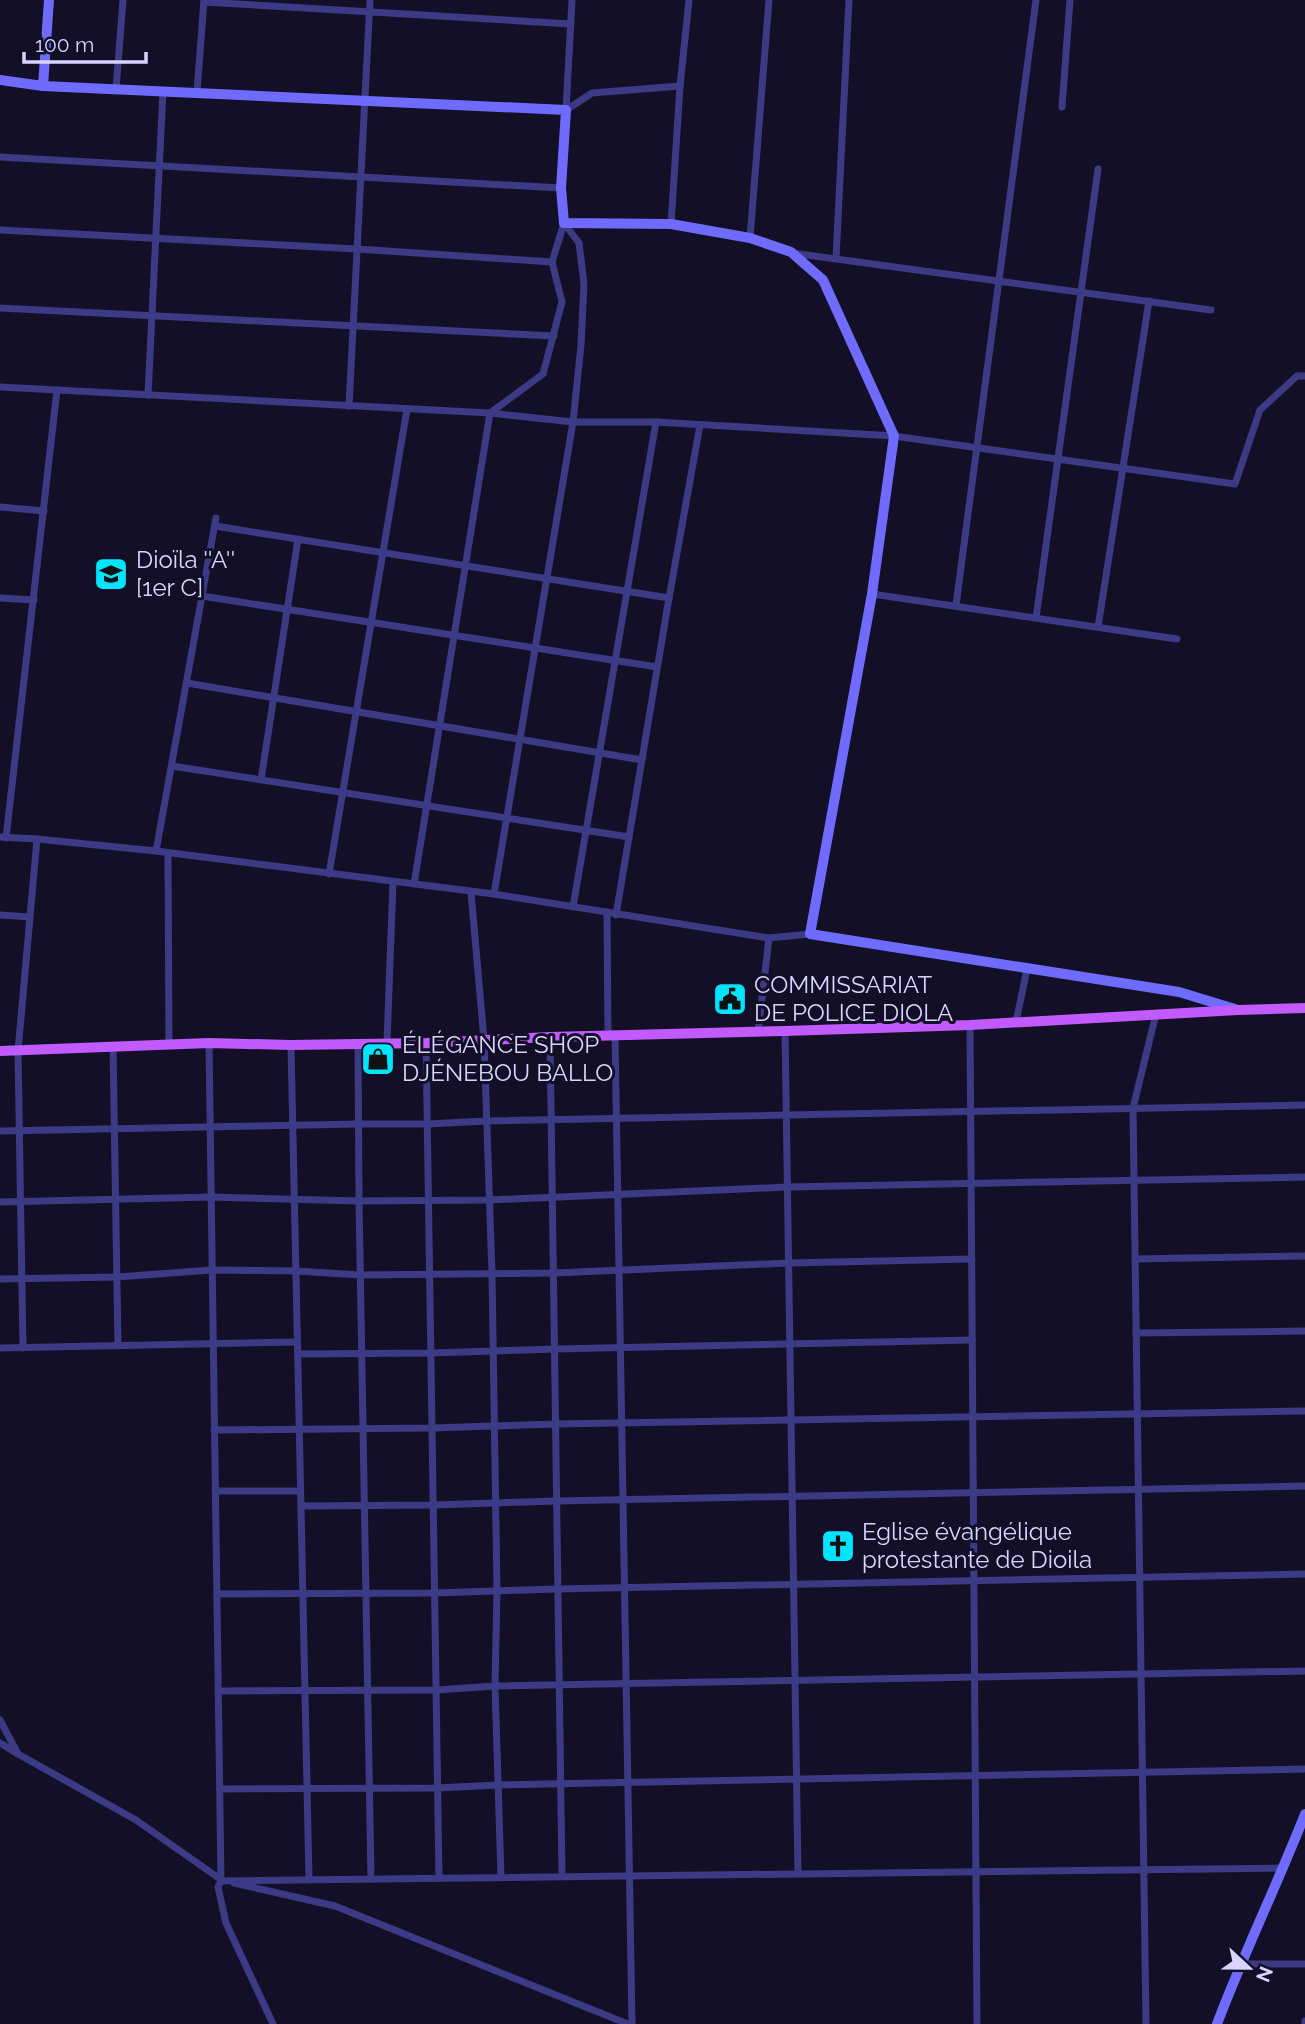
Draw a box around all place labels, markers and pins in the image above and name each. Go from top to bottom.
place label: Dioïla ''A'' [1er C] [136,545,235,602]
school or university icon: Dioïla ''A'' [1er C] [92,555,130,593]
place label: COMMISSARIAT DE POLICE DIOLA [754,970,953,1027]
public building icon: COMMISSARIAT DE POLICE DIOLA [711,980,749,1018]
place label: ÉLÉGANCE SHOP DJÉNEBOU BALLO [402,1030,613,1087]
shop icon: ÉLÉGANCE SHOP DJÉNEBOU BALLO [359,1040,397,1078]
place label: Eglise évangélique protestante de Dioila [862,1517,1092,1574]
church icon: Eglise évangélique protestante de Dioila [819,1527,857,1565]

